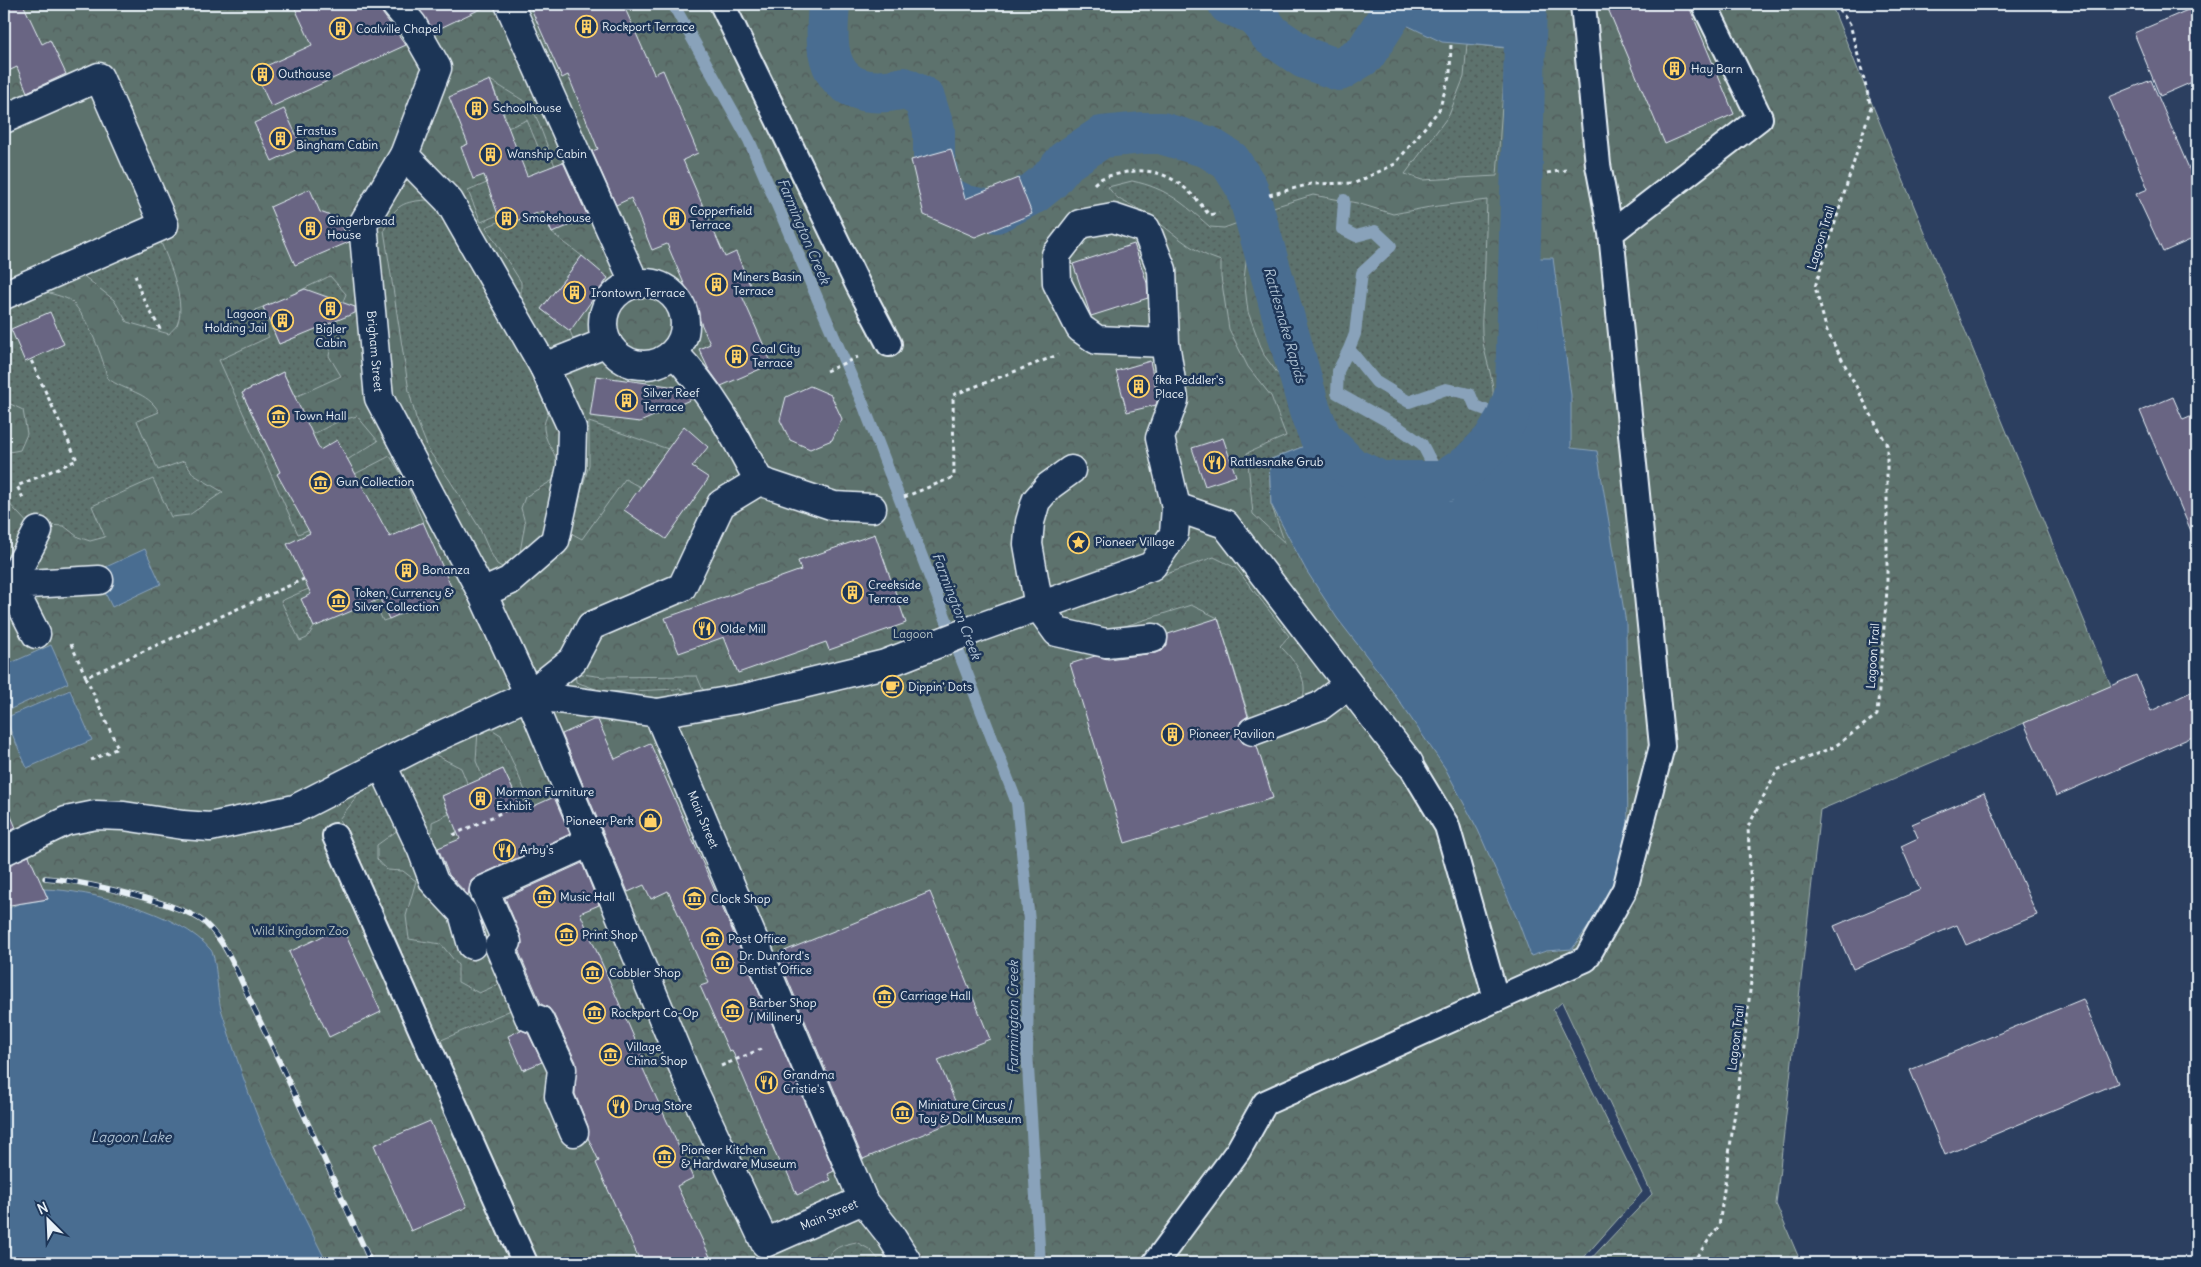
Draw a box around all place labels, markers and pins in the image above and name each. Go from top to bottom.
building icon: Rockport Terrace [574,15,598,39]
building icon: Coalville Chapel [328,17,352,41]
place label: Rockport Terrace [602,19,695,34]
place label: Coalville Chapel [356,21,441,36]
building icon: Hay Barn [1663,57,1687,81]
place label: Hay Barn [1691,61,1743,76]
building icon: Outhouse [250,62,274,86]
place label: Outhouse [278,66,331,81]
building icon: Schoolhouse [465,96,489,120]
place label: Schoolhouse [493,100,562,115]
place label: Erastus Bingham Cabin [296,123,378,152]
building icon: Erastus Bingham Cabin [268,126,292,150]
building icon: Wanship Cabin [479,142,503,166]
place label: Wanship Cabin [507,146,587,161]
place label: Copperfield Terrace [690,203,752,232]
building icon: Smokehouse [494,206,518,230]
building icon: Copperfield Terrace [662,206,686,230]
place label: Smokehouse [522,210,591,225]
place label: Gingerbread House [327,213,395,242]
building icon: Gingerbread House [299,216,323,240]
place label: Miners Basin Terrace [733,269,802,298]
building icon: Miners Basin Terrace [705,272,729,296]
building icon: Irontown Terrace [563,281,587,305]
place label: Irontown Terrace [591,285,685,300]
building icon: Bigler Cabin [319,296,343,320]
place label: Lagoon Holding Jail [204,306,267,335]
building icon: Lagoon Holding Jail [271,309,295,333]
place label: Bigler Cabin [315,321,347,350]
place label: Coal City Terrace [752,341,800,370]
building icon: Coal City Terrace [724,344,748,368]
place label: fka Peddler's Place [1155,372,1224,401]
building icon: fka Peddler's Place [1127,375,1151,399]
place label: Silver Reef Terrace [643,385,700,414]
building icon: Silver Reef Terrace [615,388,639,412]
museum icon: Town Hall [266,404,290,428]
place label: Town Hall [294,408,346,423]
restaurant icon: Rattlesnake Grub [1202,450,1226,474]
place label: Rattlesnake Grub [1230,454,1324,469]
museum icon: Gun Collection [308,470,332,494]
place label: Gun Collection [336,474,414,489]
place icon: Pioneer Village [1067,530,1091,554]
place label: Pioneer Village [1095,534,1175,549]
building icon: Bonanza [394,558,418,582]
place label: Bonanza [422,562,470,577]
place label: Creekside Terrace [868,577,921,606]
building icon: Creekside Terrace [840,580,864,604]
place label: Token, Currency & Silver Collection [354,585,454,614]
museum icon: Token, Currency & Silver Collection [326,588,350,612]
restaurant icon: Olde Mill [692,617,716,641]
place label: Olde Mill [720,621,766,636]
cafe icon: Dippin' Dots [880,675,904,699]
place label: Dippin' Dots [908,679,972,694]
building icon: Pioneer Pavilion [1161,722,1185,746]
place label: Pioneer Pavilion [1189,726,1275,741]
place label: Mormon Furniture Exhibit [496,784,594,813]
building icon: Mormon Furniture Exhibit [468,787,492,811]
shop icon: Pioneer Perk [638,809,662,833]
place label: Pioneer Perk [565,813,634,828]
restaurant icon: Arby's [492,838,516,862]
place label: Arby's [520,842,554,857]
museum icon: Music Hall [532,885,556,909]
museum icon: Clock Shop [683,887,707,911]
place label: Music Hall [560,889,615,904]
place label: Clock Shop [711,891,771,906]
museum icon: Print Shop [554,923,578,947]
place label: Print Shop [582,927,638,942]
museum icon: Post Office [700,927,724,951]
place label: Post Office [728,931,786,946]
place label: Dr. Dunford's Dentist Office [739,948,812,977]
museum icon: Dr. Dunford's Dentist Office [711,951,735,975]
museum icon: Cobbler Shop [581,961,605,985]
place label: Cobbler Shop [609,965,681,980]
museum icon: Carriage Hall [872,984,896,1008]
place label: Carriage Hall [900,988,971,1003]
place label: Barber Shop / Millinery [749,995,817,1024]
museum icon: Barber Shop / Millinery [721,998,745,1022]
museum icon: Rockport Co-Op [583,1001,607,1025]
place label: Rockport Co-Op [611,1005,699,1020]
place label: Village China Shop [626,1039,688,1068]
museum icon: Village China Shop [598,1042,622,1066]
place label: Grandma Cristie's [783,1067,835,1096]
restaurant icon: Grandma Cristie's [755,1070,779,1094]
restaurant icon: Drug Store [606,1094,630,1118]
place label: Miniature Circus / Toy & Doll Museum [918,1097,1022,1126]
place label: Drug Store [634,1098,692,1113]
museum icon: Miniature Circus / Toy & Doll Museum [890,1100,914,1124]
place label: Pioneer Kitchen & Hardware Museum [681,1142,797,1171]
museum icon: Pioneer Kitchen & Hardware Museum [653,1145,677,1169]

